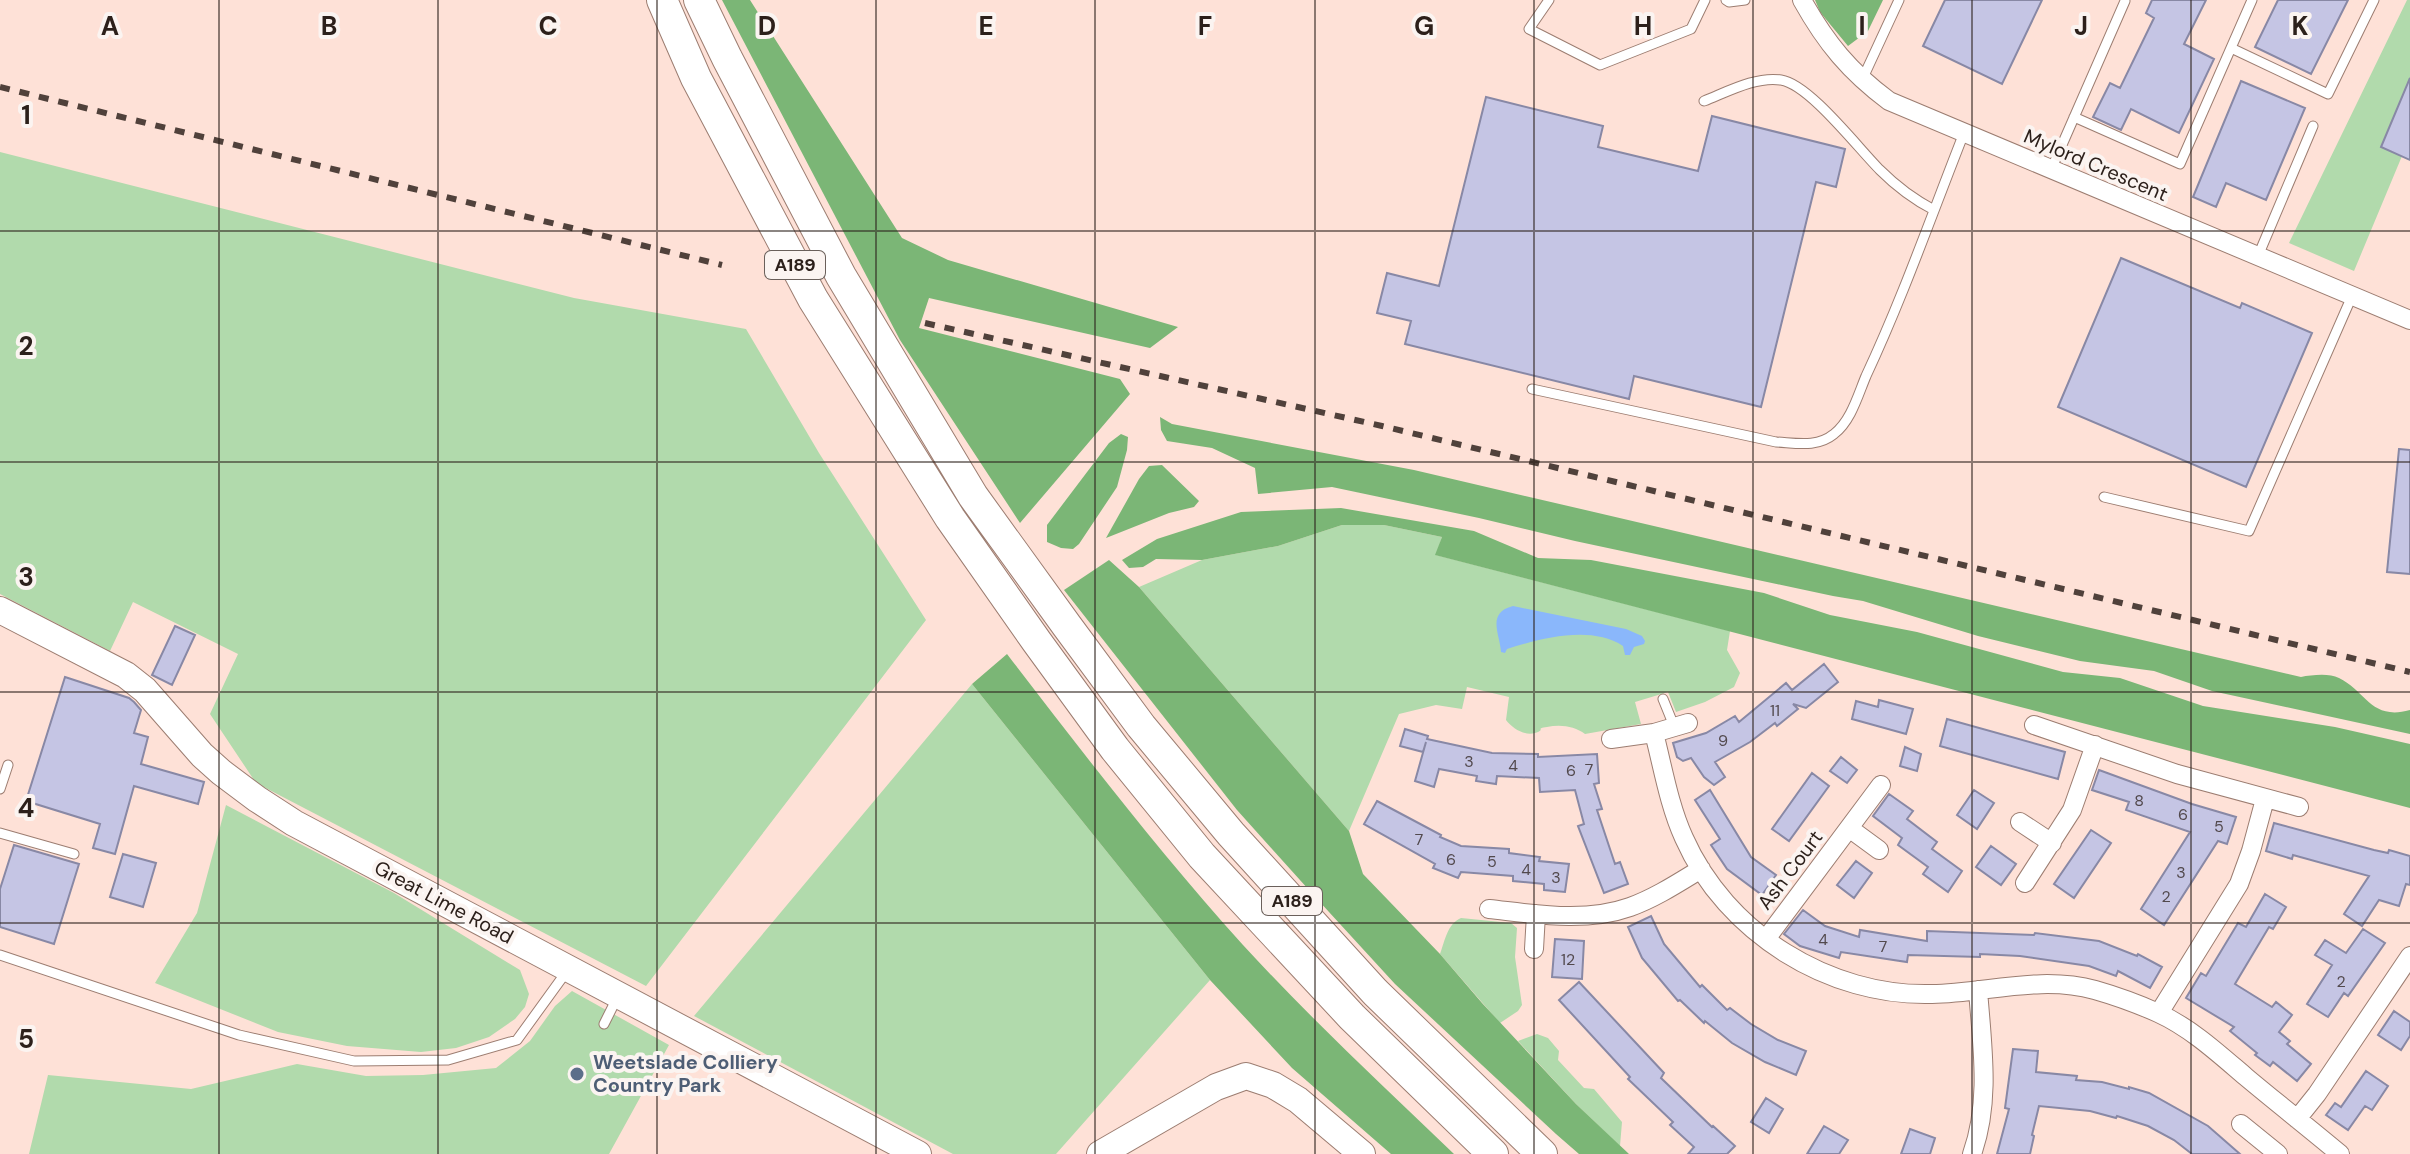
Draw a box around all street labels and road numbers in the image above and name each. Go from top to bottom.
street label: Mylord Crescent [2020,123,2172,207]
road number: A189 [765,251,825,279]
street label: Ash Court [1752,825,1828,915]
street label: Great Lime Road [370,854,518,950]
road number: A189 [1262,887,1322,915]

